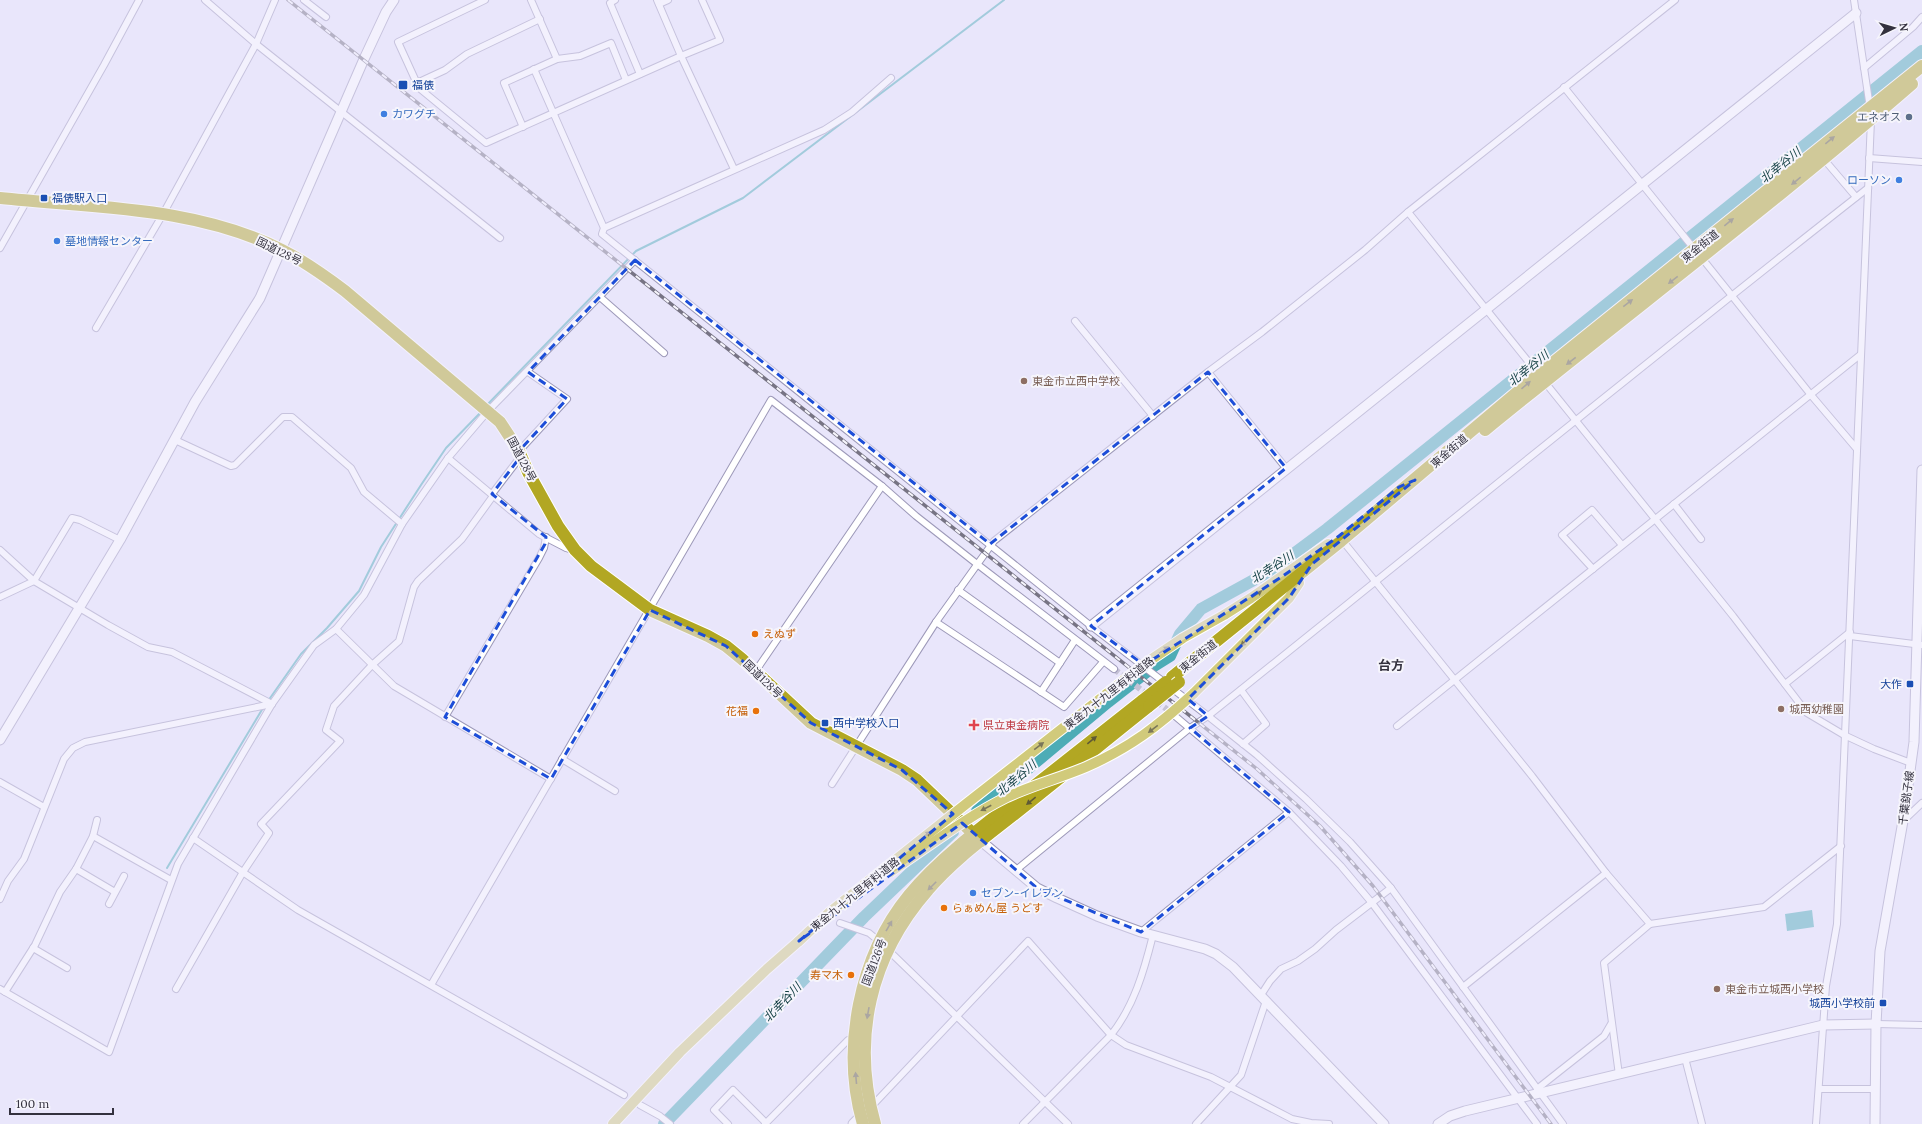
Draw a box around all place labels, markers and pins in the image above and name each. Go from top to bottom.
place label: 福俵 [412,78,434,92]
marker: 福俵 [397,79,409,91]
place label: カワグチ [392,107,436,121]
marker: カワグチ [379,109,389,119]
place label: エネオス [1857,110,1901,124]
marker: エネオス [1904,112,1914,122]
place label: ローソン [1847,173,1891,187]
marker: ローソン [1894,175,1904,185]
place label: 福俵駅入口 [52,191,107,205]
marker: 福俵駅入口 [39,193,49,203]
place label: 墓地情報センター [65,234,153,248]
marker: 墓地情報センター [52,236,62,246]
place label: 東金市立西中学校 [1032,374,1120,388]
marker: 東金市立西中学校 [1019,376,1029,386]
place label: えぬず [763,627,796,641]
marker: えぬず [750,629,760,639]
place label: 大作 [1880,677,1902,691]
marker: 大作 [1905,679,1915,689]
place label: 城西幼稚園 [1789,702,1844,716]
place label: 花福 [726,704,748,718]
marker: 城西幼稚園 [1776,704,1786,714]
marker: 花福 [751,706,761,716]
place label: 西中学校入口 [833,716,899,730]
marker: 西中学校入口 [820,718,830,728]
place label: 県立東金病院 [983,718,1049,732]
marker: 県立東金病院 [968,719,980,731]
place label: セブン-イレブン [981,886,1063,900]
marker: セブン-イレブン [968,888,978,898]
place label: らぁめん屋 うどす [952,901,1043,915]
marker: らぁめん屋 うどす [939,903,949,913]
place label: 寿マ木 [810,968,843,982]
marker: 寿マ木 [846,970,856,980]
place label: 東金市立城西小学校 [1725,982,1824,996]
marker: 東金市立城西小学校 [1712,984,1722,994]
place label: 城西小学校前 [1809,996,1875,1010]
marker: 城西小学校前 [1878,998,1888,1008]

